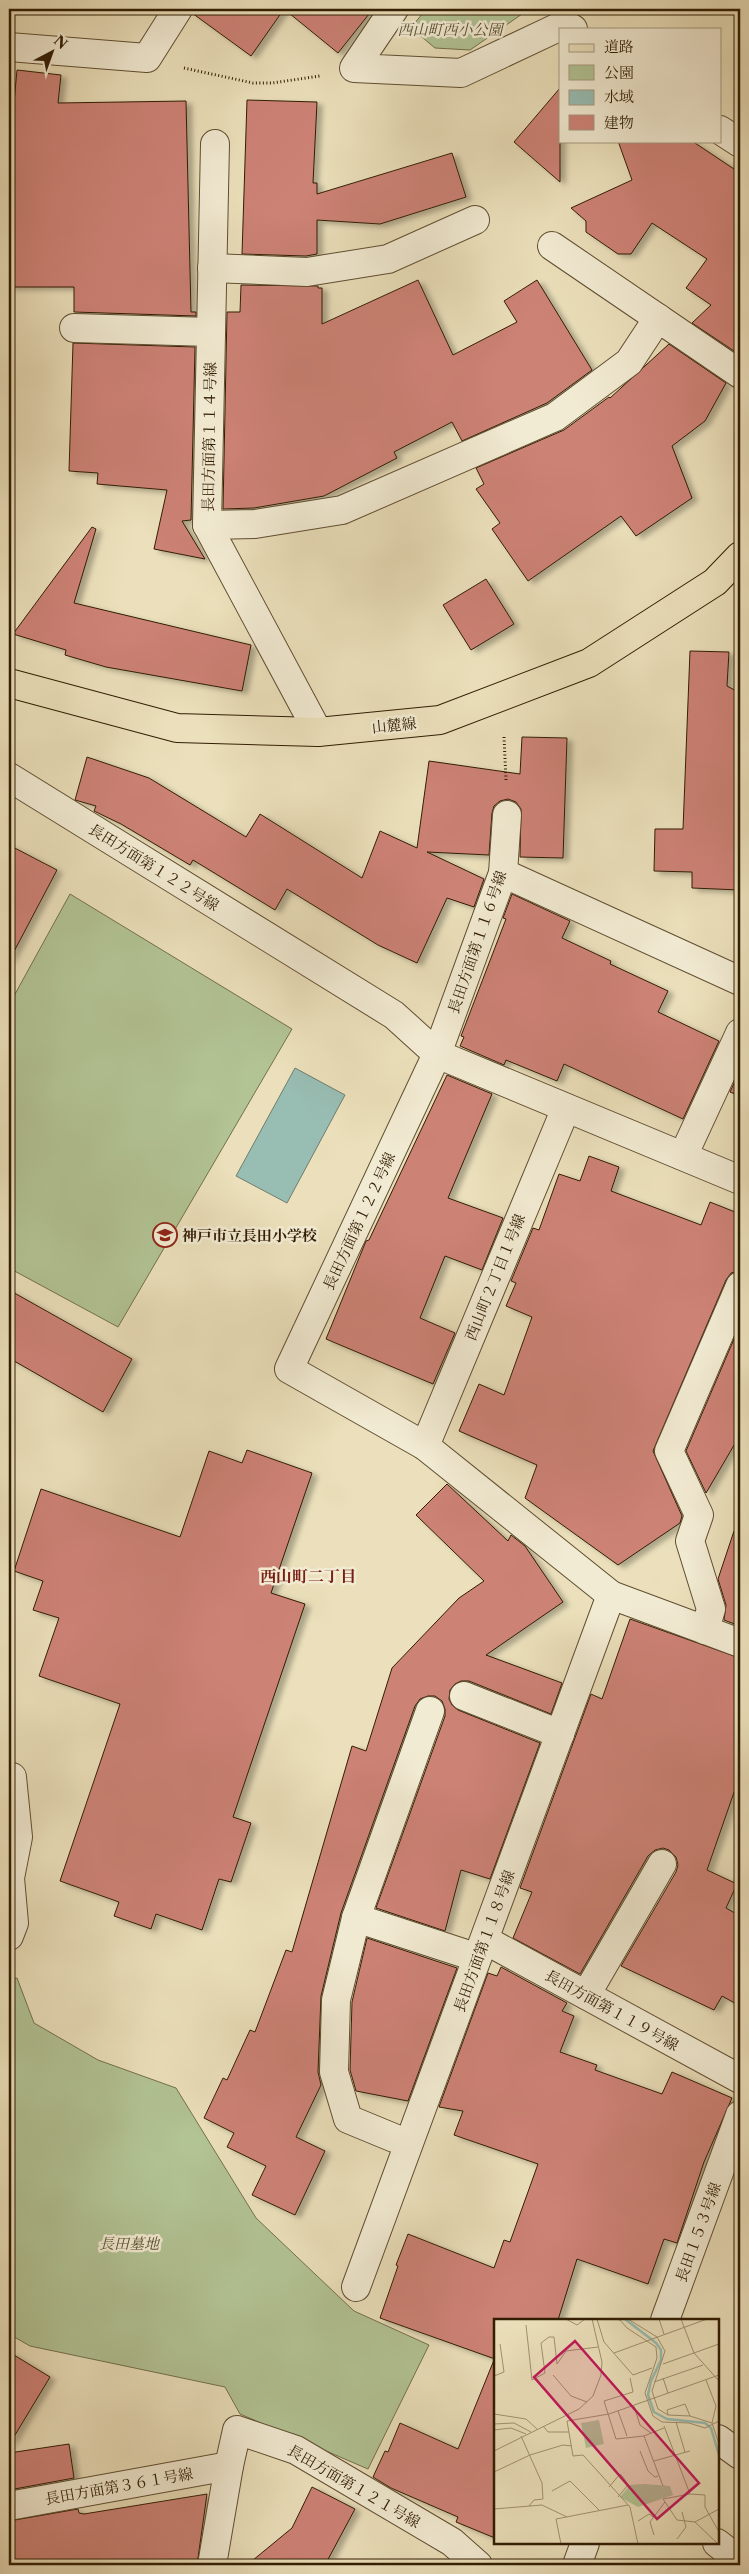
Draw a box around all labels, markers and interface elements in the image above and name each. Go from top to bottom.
park label: 西山町西小公園 [397,20,505,39]
north arrow [28,28,78,78]
legend [559,28,722,142]
text: N [50,31,71,53]
text: 道路 [604,37,634,56]
text: 公園 [604,63,634,82]
text: 水域 [604,87,634,106]
text: 建物 [604,113,634,132]
street label: 長田方面第１１４号線 [198,362,220,512]
street label: 山麓線 [371,713,417,737]
street label: 長田方面第１２２号線 [85,819,223,915]
street label: 長田方面第１１６号線 [444,868,510,1016]
street label: 長田方面第１２２号線 [319,1149,399,1293]
street label: 西山町２丁目１号線 [461,1211,529,1343]
school or university icon: 神戸市立長田小学校 [152,1222,178,1248]
place label: 神戸市立長田小学校 [182,1226,317,1245]
district label: 西山町二丁目 [260,1566,356,1586]
street label: 長田方面第１１８号線 [449,1867,519,2015]
street label: 長田方面第１１９号線 [542,1965,682,2055]
street label: 長田１５３号線 [671,2179,725,2285]
park label: 長田墓地 [99,2234,161,2253]
inset map [494,2319,719,2544]
street label: 長田方面第１２１号線 [284,2440,424,2532]
street label: 長田方面第３６１号線 [43,2464,195,2508]

